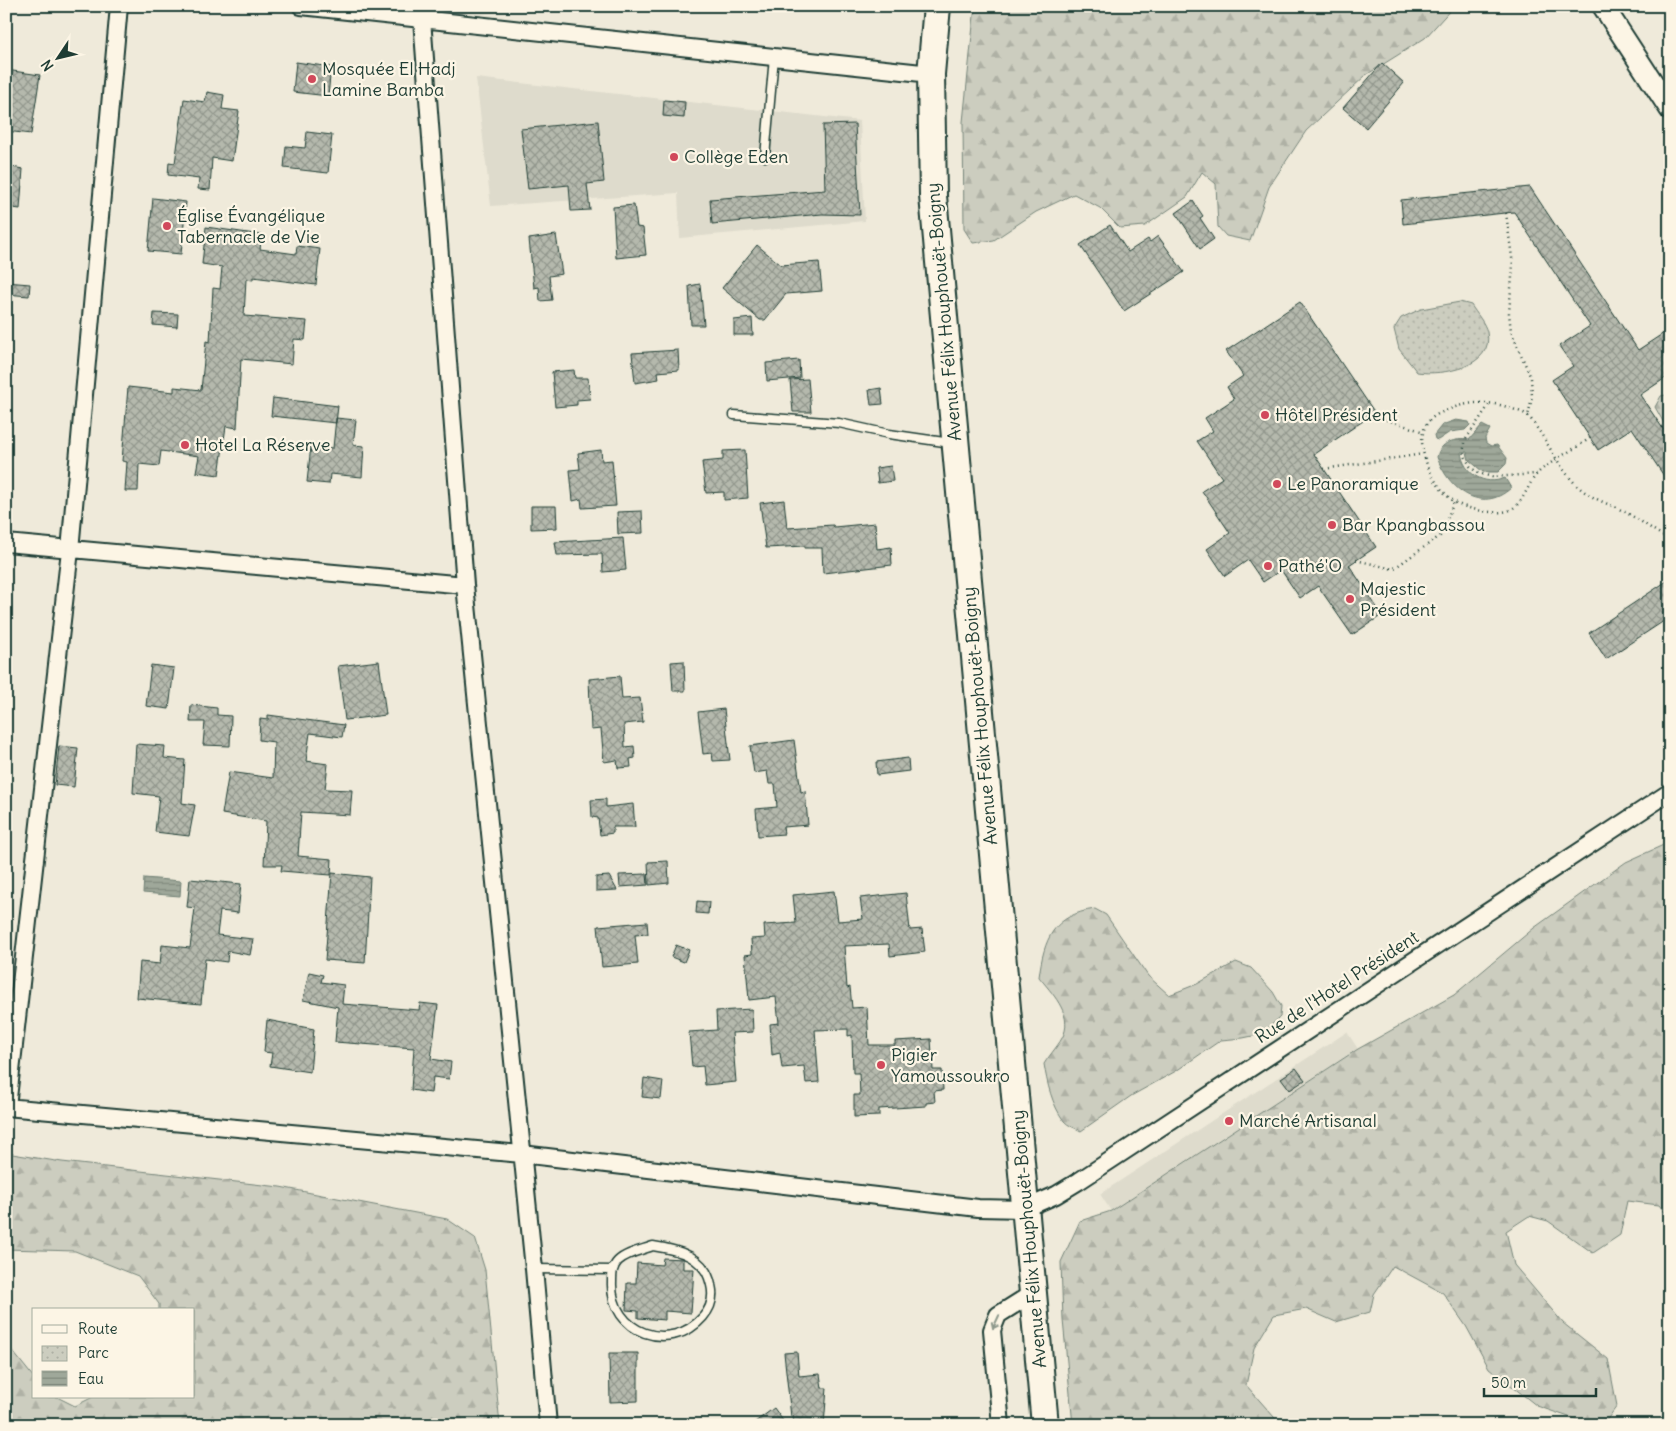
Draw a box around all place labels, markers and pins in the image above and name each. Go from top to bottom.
place label: Mosquée El Hadj Lamine Bamba [322,57,455,101]
marker: Mosquée El Hadj Lamine Bamba [306,73,318,85]
place label: Collège Eden [684,145,789,168]
marker: Collège Eden [668,151,680,163]
place label: Église Évangélique Tabernacle de Vie [177,204,325,248]
marker: Église Évangélique Tabernacle de Vie [161,220,173,232]
place label: Hôtel Président [1275,403,1398,426]
marker: Hôtel Président [1259,409,1271,421]
place label: Hotel La Réserve [195,433,330,456]
marker: Hotel La Réserve [179,439,191,451]
place label: Le Panoramique [1287,472,1419,495]
marker: Le Panoramique [1271,478,1283,490]
place label: Bar Kpangbassou [1342,513,1485,536]
marker: Bar Kpangbassou [1326,519,1338,531]
place label: Pathé'O [1278,554,1342,577]
marker: Pathé'O [1262,560,1274,572]
place label: Majestic Président [1360,577,1436,621]
marker: Majestic Président [1344,593,1356,605]
place label: Pigier Yamoussoukro [891,1043,1010,1087]
marker: Pigier Yamoussoukro [875,1059,887,1071]
place label: Marché Artisanal [1239,1109,1377,1132]
marker: Marché Artisanal [1223,1115,1235,1127]

